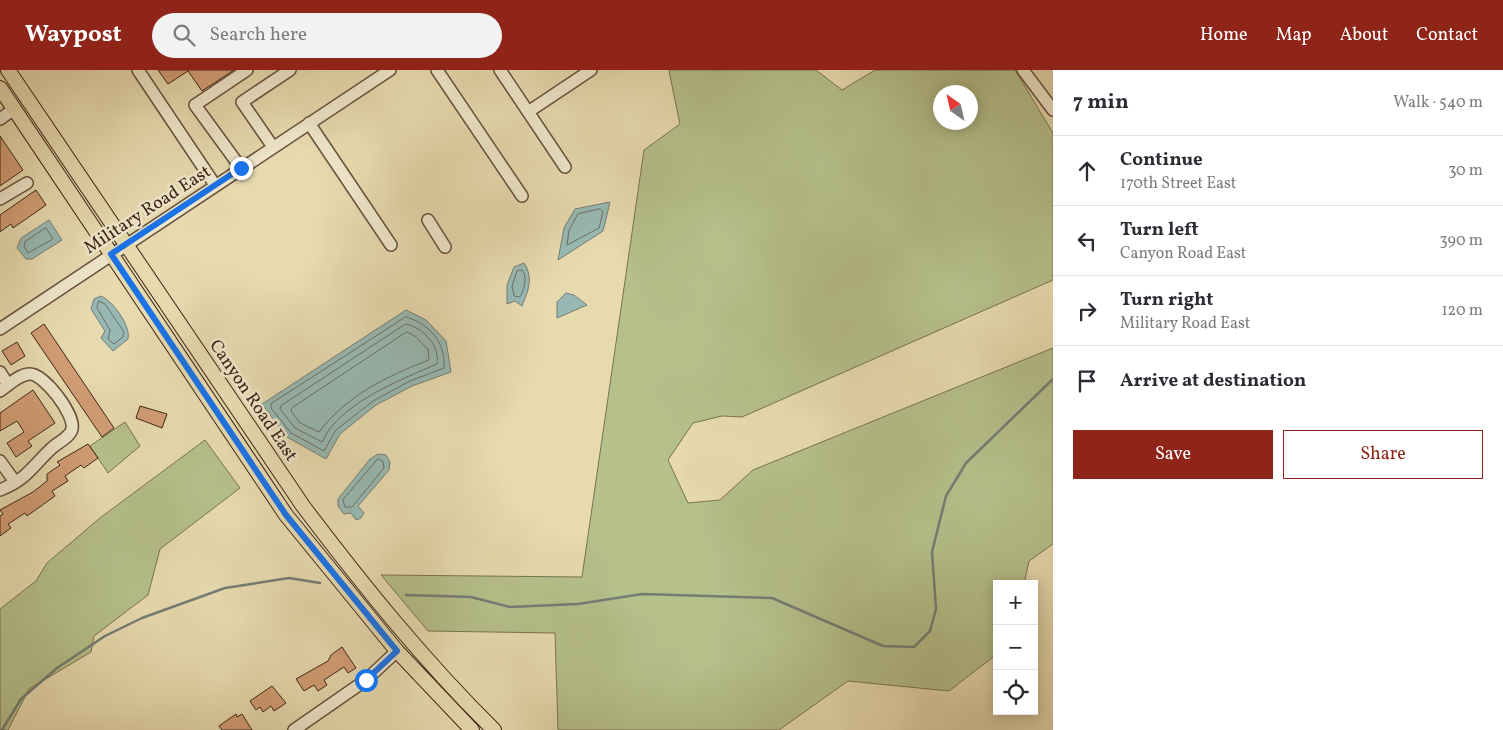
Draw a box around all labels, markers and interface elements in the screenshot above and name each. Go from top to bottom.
search box [152,13,502,58]
text: Waypost [25,18,122,52]
icon: search [170,21,198,49]
text: Search here [210,22,307,48]
text: Home [1200,23,1248,48]
text: Map [1276,23,1312,48]
text: About [1340,23,1388,48]
text: Contact [1416,23,1478,48]
north arrow [933,85,978,130]
text: 7 min [1073,88,1129,117]
text: Walk · 540 m [1393,92,1483,114]
text: Continue [1120,147,1203,173]
route end [230,157,253,180]
icon: ahead [1073,157,1101,185]
street label: Military Road East [80,160,216,261]
text: 30 m [1448,160,1483,182]
text: 170th Street East [1120,173,1236,195]
text: Turn left [1120,217,1199,243]
icon: left [1073,227,1101,255]
text: 390 m [1440,230,1483,252]
text: Canyon Road East [1120,243,1246,265]
text: Turn right [1120,287,1213,313]
icon: right [1073,297,1101,325]
text: 120 m [1441,300,1483,322]
text: Military Road East [1120,313,1250,335]
street label: Canyon Road East [203,335,303,467]
icon: arrive [1073,367,1101,395]
text: Arrive at destination [1120,368,1306,394]
button: Save [1073,430,1273,479]
button: Share [1283,430,1483,479]
map controls [993,580,1038,715]
button: + [993,580,1038,625]
button: − [993,625,1038,670]
route start [355,669,378,692]
button: locate [993,670,1038,715]

